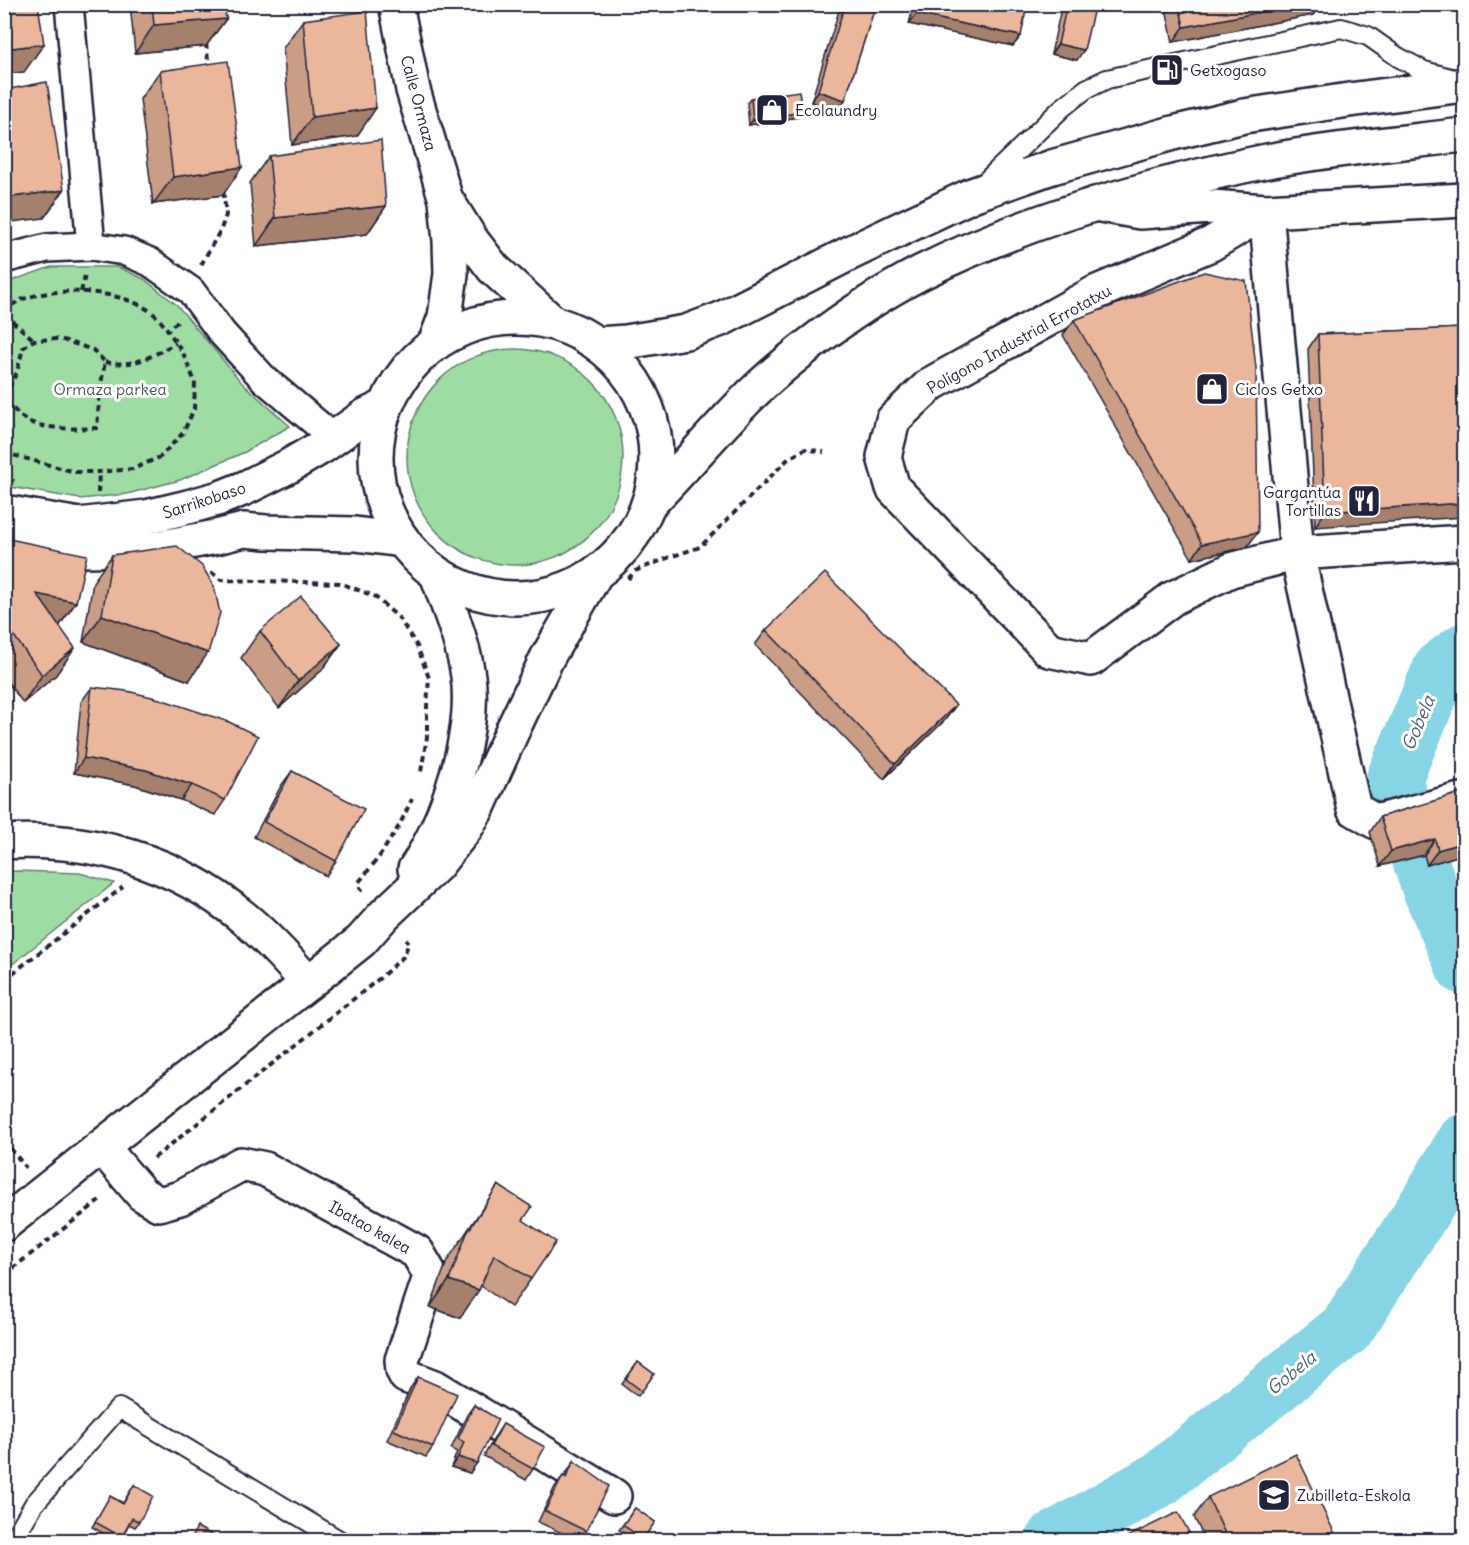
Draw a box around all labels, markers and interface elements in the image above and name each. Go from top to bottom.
fuel station icon: Getxogaso [1149,52,1185,88]
street label: Calle Ormaza [397,53,441,153]
place label: Getxogaso [1190,60,1266,80]
shop icon: Ecolaundry [754,92,790,128]
place label: Ecolaundry [795,100,877,120]
street label: Polígono Industrial Errotatxu [923,280,1115,398]
shop icon: Ciclos Getxo [1194,371,1230,407]
park label: Ormaza parkea [53,379,167,399]
place label: Ciclos Getxo [1235,379,1323,399]
street label: Sarrikobaso [160,477,248,523]
place label: Gargantúa Tortillas [1263,482,1341,520]
restaurant icon: Gargantúa Tortillas [1346,483,1382,519]
water label: Gobela [1396,691,1440,754]
street label: Ibatao kalea [325,1196,415,1258]
water label: Gobela [1262,1345,1322,1400]
school or university icon: Zubilleta-Eskola [1256,1477,1292,1513]
place label: Zubilleta-Eskola [1297,1485,1411,1505]

